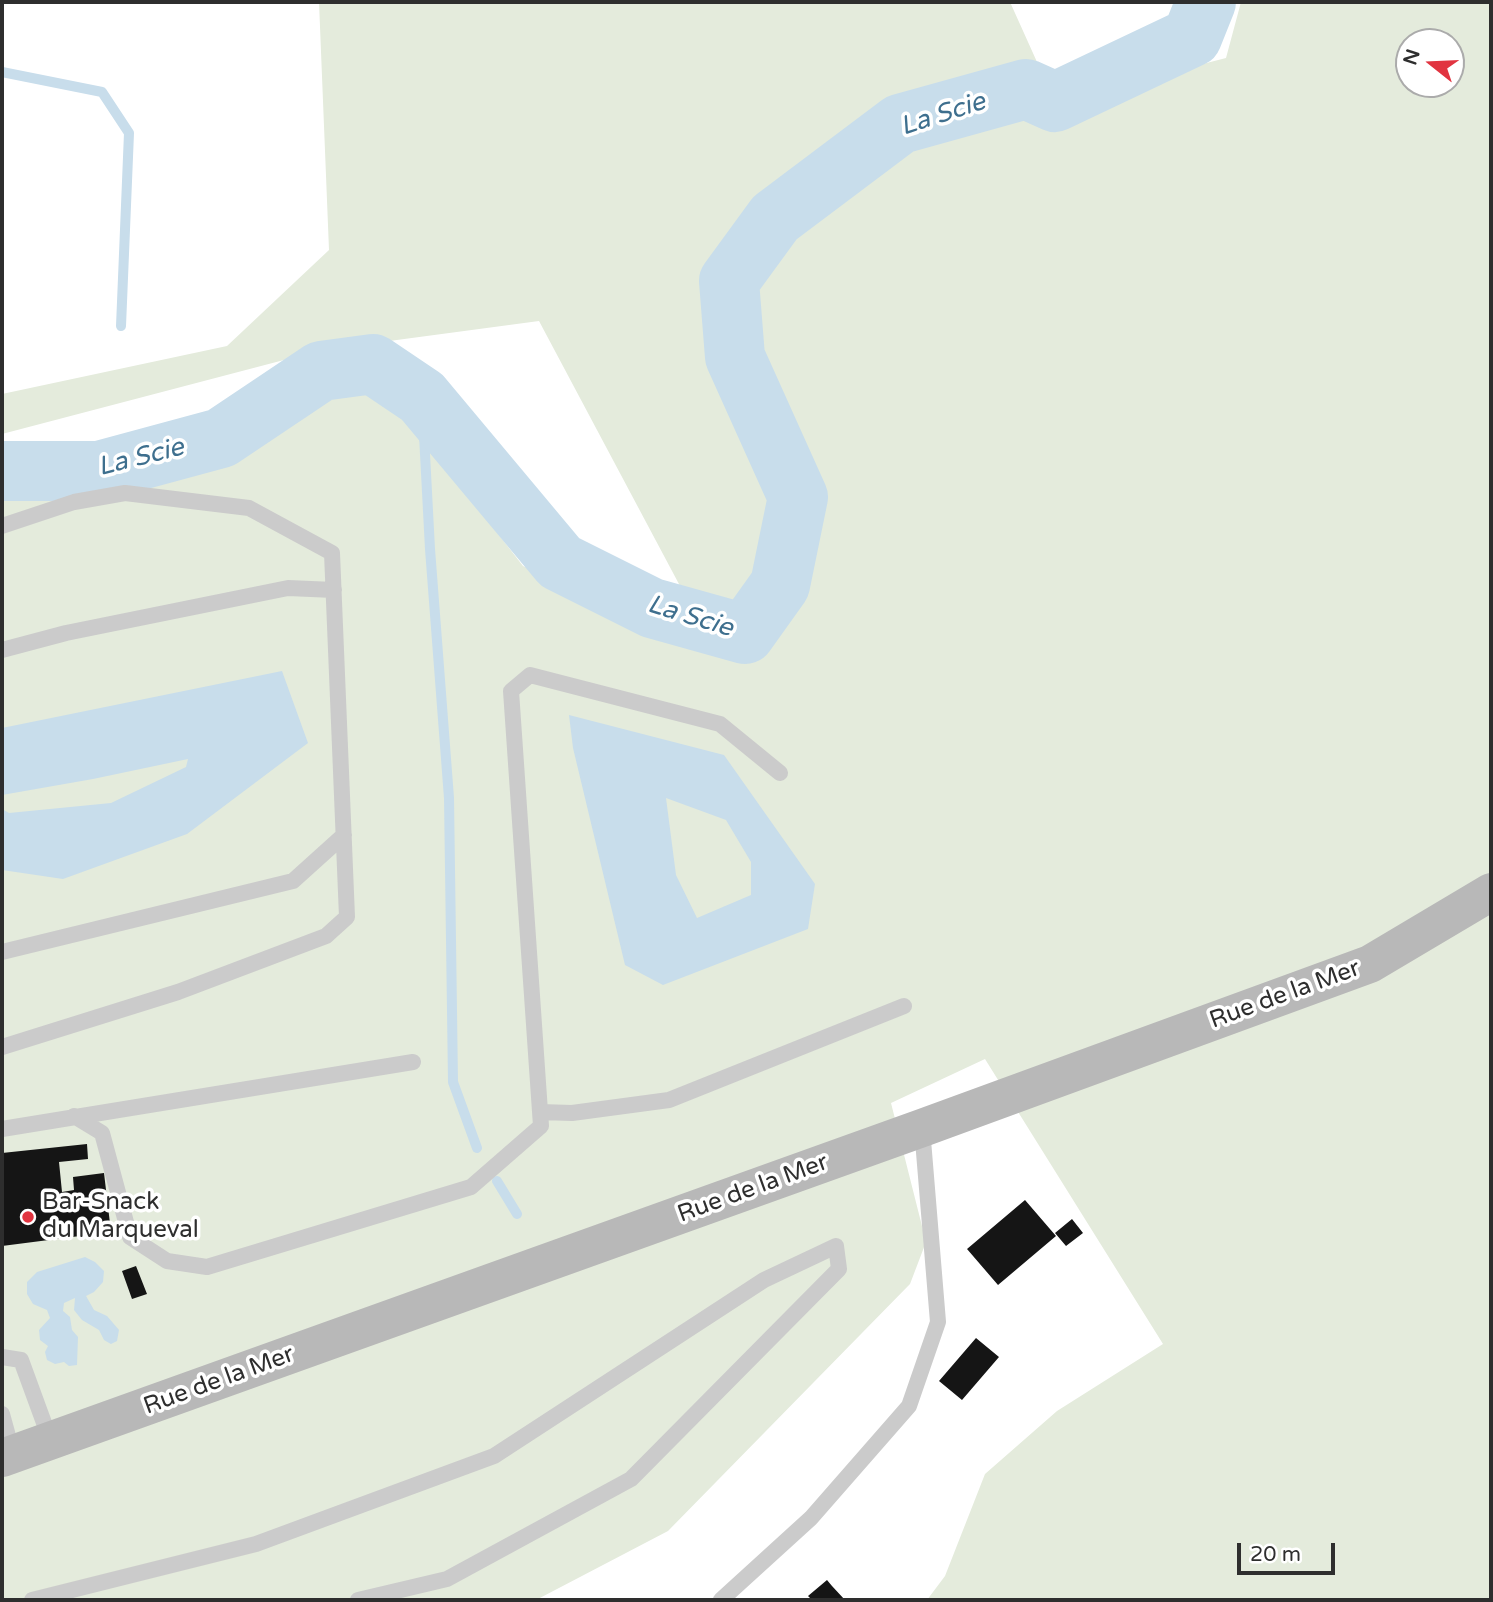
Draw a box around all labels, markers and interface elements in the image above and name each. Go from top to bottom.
north arrow [1395,28,1465,98]
text: N [1399,46,1425,68]
water label: La Scie [897,87,989,143]
water label: La Scie [95,432,187,484]
water label: La Scie [644,589,736,645]
street label: Rue de la Mer [1206,954,1364,1036]
street label: Rue de la Mer [674,1148,832,1230]
place label: Bar-Snack du Marqueval [42,1189,199,1245]
marker: Bar-Snack du Marqueval [20,1209,36,1225]
street label: Rue de la Mer [140,1340,298,1422]
scale bar [1241,1528,1339,1572]
text: 20 m [1250,1542,1301,1567]

